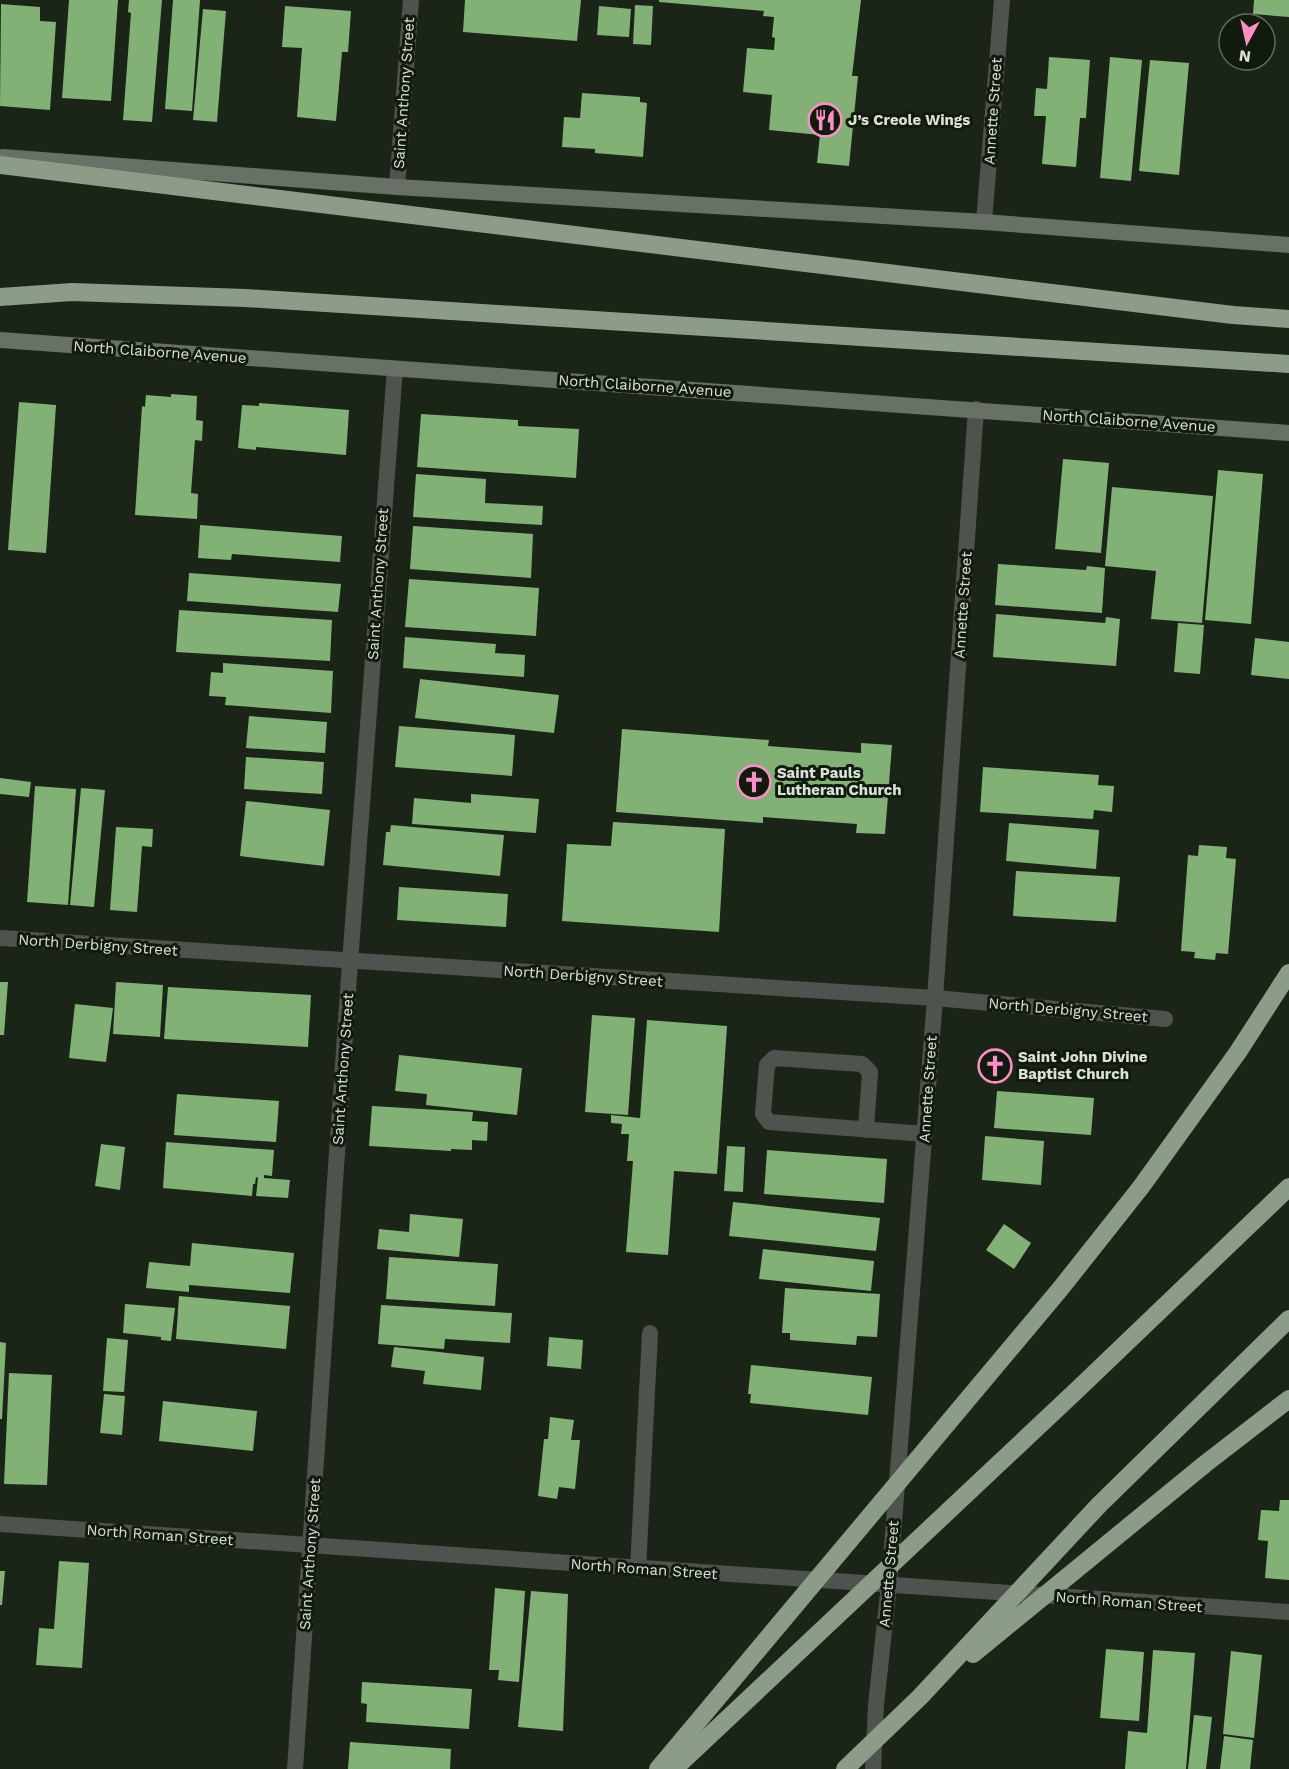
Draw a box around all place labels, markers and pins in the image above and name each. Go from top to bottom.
restaurant icon: J’s Creole Wings [807,102,843,138]
place label: J’s Creole Wings [848,111,970,129]
church icon: Saint Pauls Lutheran Church [736,764,772,800]
place label: Saint Pauls Lutheran Church [777,764,902,799]
church icon: Saint John Divine Baptist Church [977,1048,1013,1084]
place label: Saint John Divine Baptist Church [1018,1048,1148,1083]

